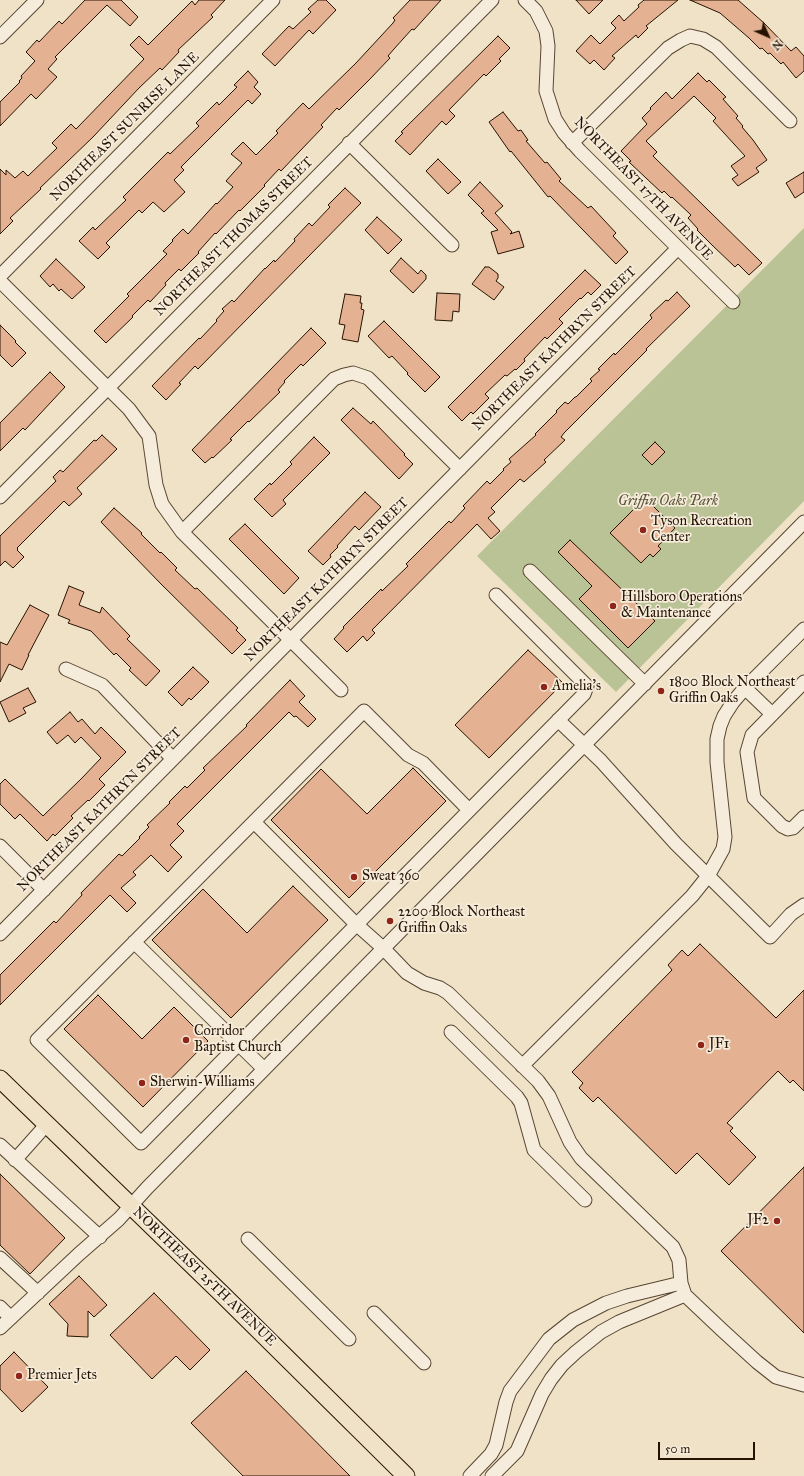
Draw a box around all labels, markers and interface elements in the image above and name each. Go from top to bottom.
north arrow [748,16,788,56]
text: N [769,37,785,53]
street label: NORTHEAST SUNRISE LANE [47,49,203,205]
street label: NORTHEAST 17TH AVENUE [570,114,716,264]
street label: NORTHEAST THOMAS STREET [151,154,317,320]
street label: NORTHEAST KATHRYN STREET [469,263,641,435]
street label: NORTHEAST KATHRYN STREET [241,494,413,666]
park label: Griffin Oaks Park [618,494,718,510]
place label: Tyson Recreation Center [651,514,752,546]
marker: Tyson Recreation Center [638,525,648,535]
place label: Hillsboro Operations & Maintenance [621,590,742,622]
marker: Hillsboro Operations & Maintenance [608,601,618,611]
place label: 1800 Block Northeast Griffin Oaks [669,675,795,708]
place label: Amelia's [552,679,601,695]
marker: Amelia's [539,682,549,692]
marker: 1800 Block Northeast Griffin Oaks [656,686,666,696]
street label: NORTHEAST KATHRYN STREET [14,724,186,896]
place label: Sweat 360 [362,869,420,885]
marker: Sweat 360 [349,872,359,882]
place label: 2200 Block Northeast Griffin Oaks [398,905,525,938]
marker: 2200 Block Northeast Griffin Oaks [385,916,395,926]
place label: Corridor Baptist Church [194,1024,282,1056]
marker: Corridor Baptist Church [181,1035,191,1045]
place label: JF1 [709,1037,729,1053]
marker: JF1 [696,1040,706,1050]
place label: Sherwin-Williams [150,1075,255,1091]
marker: Sherwin-Williams [137,1078,147,1088]
street label: NORTHEAST 25TH AVENUE [129,1204,279,1350]
place label: JF2 [747,1213,769,1229]
marker: JF2 [772,1216,782,1226]
place label: Premier Jets [27,1368,97,1384]
marker: Premier Jets [14,1371,24,1381]
scale bar [660,1434,757,1460]
text: 50 m [665,1442,690,1456]

